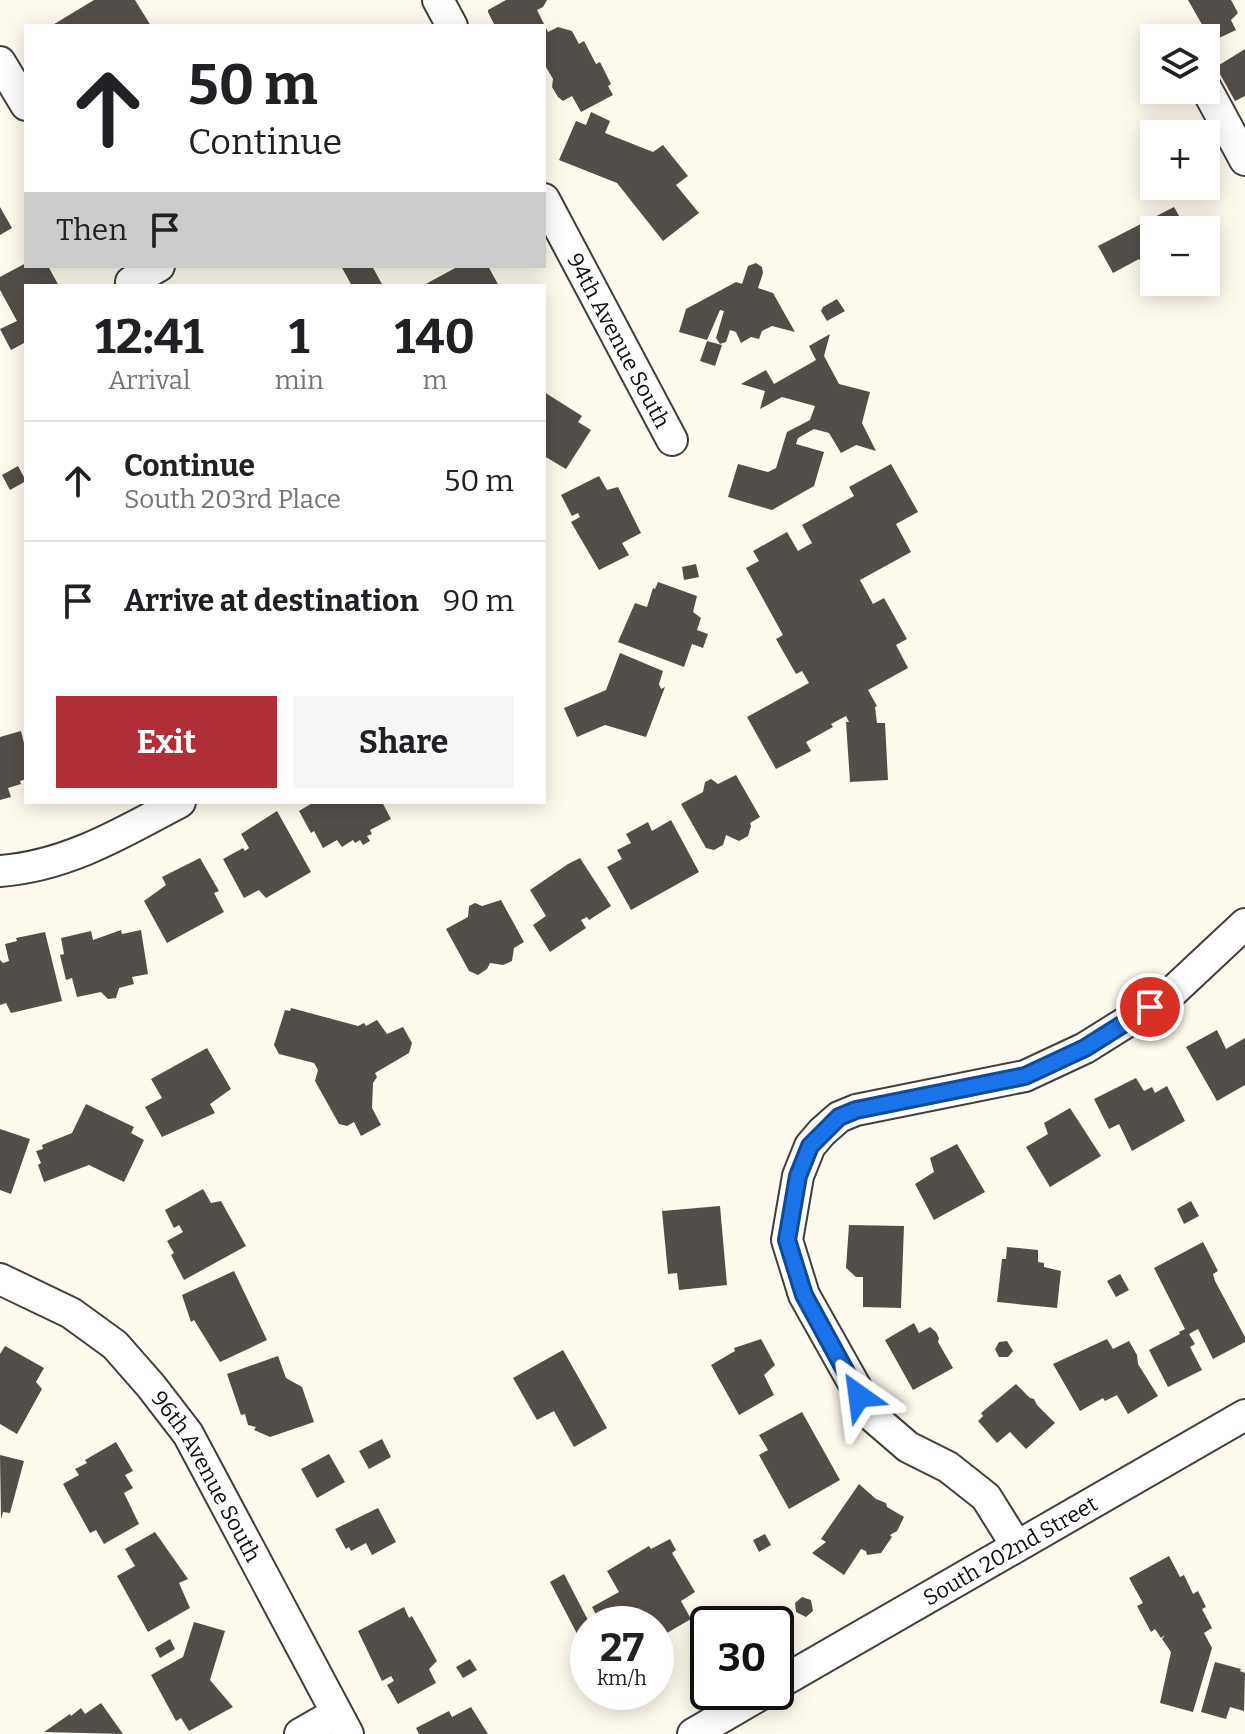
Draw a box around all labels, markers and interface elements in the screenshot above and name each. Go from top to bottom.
map controls [1140,24,1220,296]
button: layers [1140,24,1220,104]
text: 50 m [188,52,318,119]
icon: ahead [56,56,160,160]
text: Continue [188,120,342,164]
button: + [1140,120,1220,200]
icon: arrive [143,208,187,252]
text: Then [56,212,127,248]
button: − [1140,216,1220,296]
street label: 94th Avenue South [562,248,677,433]
text: 12:41 [95,308,204,366]
text: 1 [289,308,310,366]
text: 140 [395,308,475,366]
text: Arrival [108,365,191,396]
text: min [275,365,324,396]
text: m [422,365,447,396]
text: Continue [124,448,255,484]
icon: ahead [56,459,100,503]
text: 50 m [444,463,514,499]
text: South 203rd Place [124,484,341,515]
icon: arrive [56,579,100,623]
text: Arrive at destination [124,583,419,619]
text: 90 m [443,583,514,619]
button: Exit [56,696,277,788]
button: Share [293,696,514,788]
pin [1116,973,1184,1041]
icon: arrive [1128,985,1172,1029]
position arrow [817,1354,901,1438]
street label: 96th Avenue South [146,1385,267,1567]
street label: South 202nd Street [918,1490,1102,1611]
speed limit sign: 30 [690,1606,794,1710]
text: 27 [600,1624,644,1672]
text: km/h [597,1666,647,1690]

